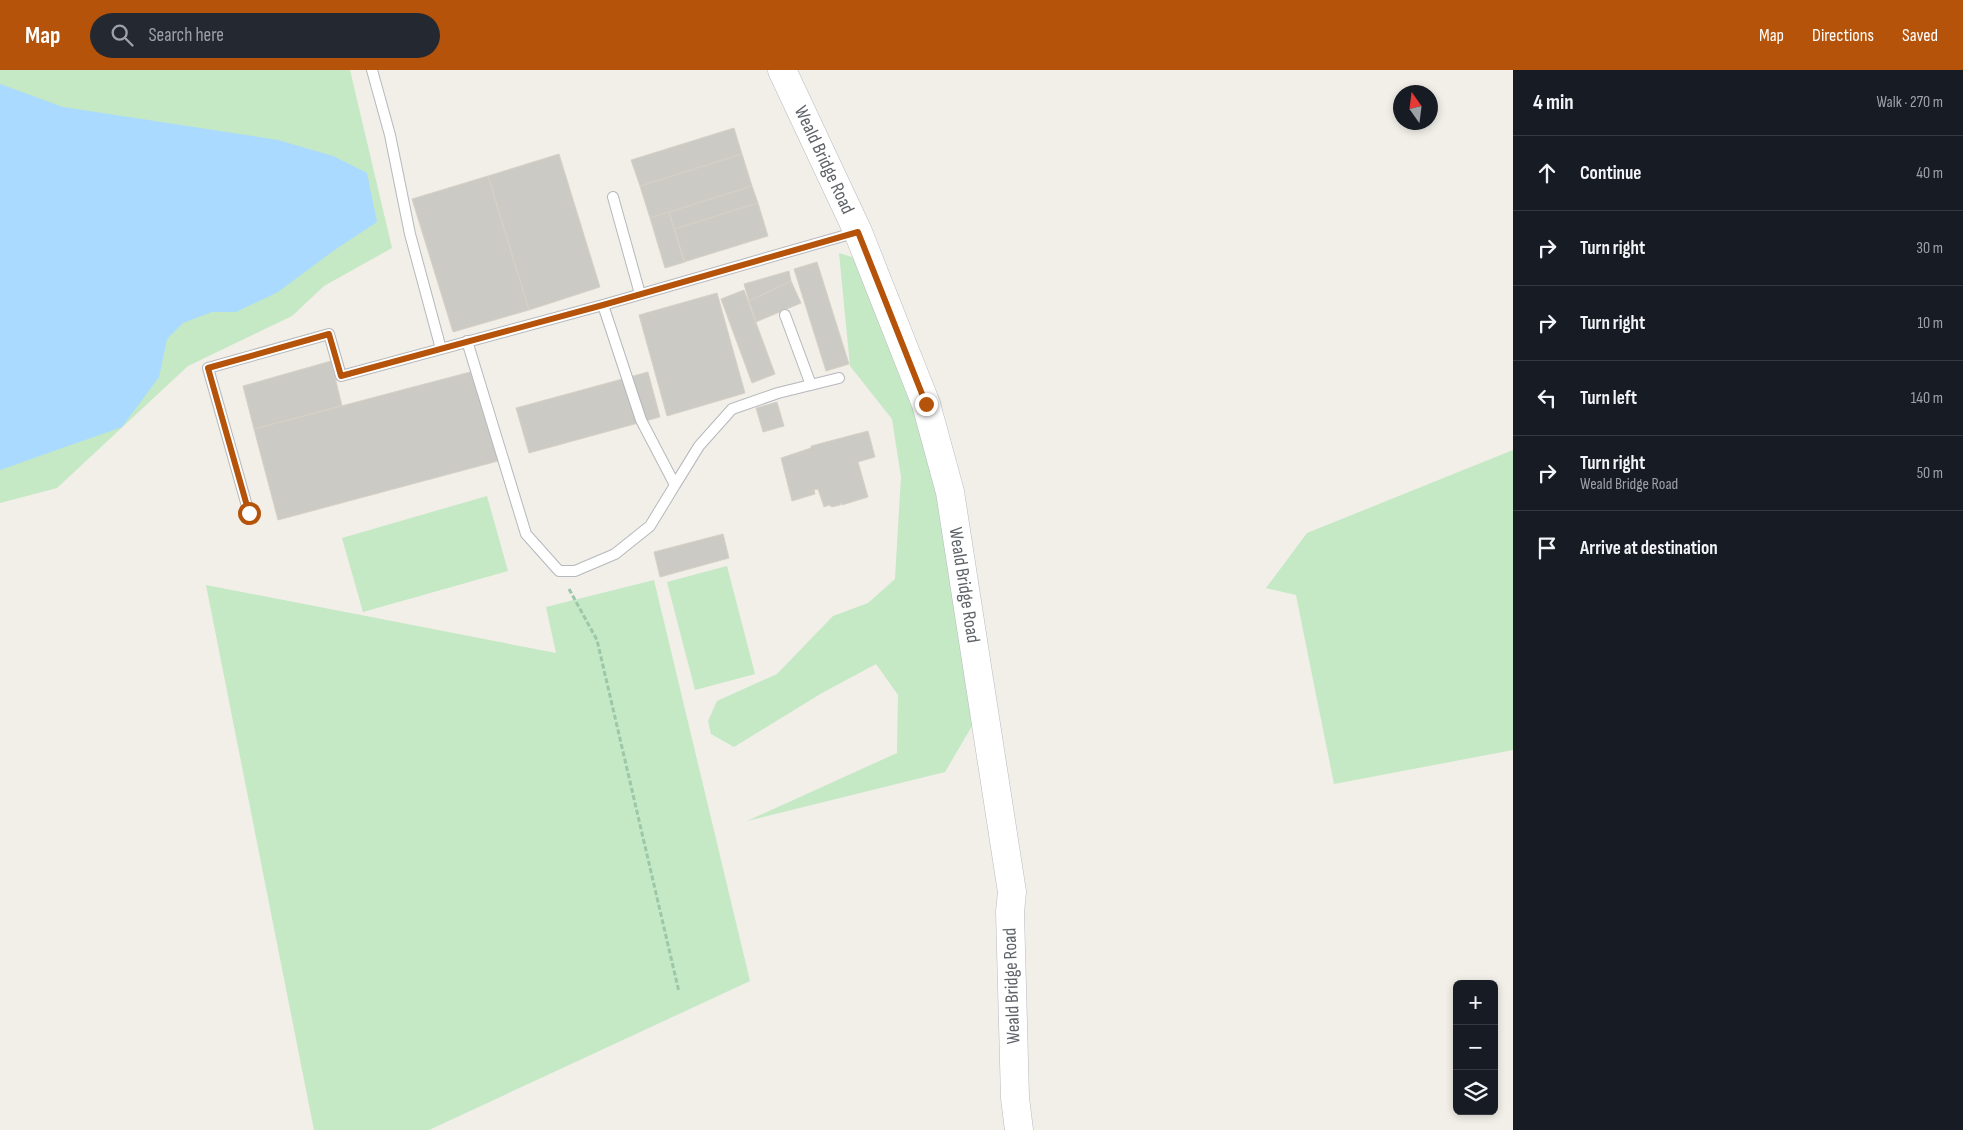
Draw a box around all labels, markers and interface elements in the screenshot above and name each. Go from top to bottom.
search box [90,13,440,58]
text: Map [25,21,60,50]
icon: search [108,21,136,49]
text: Search here [148,24,224,47]
text: Map [1759,25,1784,46]
text: Directions [1812,25,1874,46]
text: Saved [1902,25,1938,46]
north arrow [1393,85,1438,130]
text: 4 min [1533,90,1574,115]
text: Walk · 270 m [1877,93,1943,112]
street label: Weald Bridge Road [789,102,859,218]
icon: ahead [1533,159,1561,187]
text: Continue [1580,162,1641,185]
text: 40 m [1916,164,1943,183]
icon: right [1533,234,1561,262]
text: Turn right [1580,237,1645,260]
text: 30 m [1916,239,1943,258]
icon: right [1533,309,1561,337]
text: Turn right [1580,312,1645,335]
text: 10 m [1917,314,1943,333]
icon: left [1533,384,1561,412]
text: Turn left [1580,387,1637,410]
text: 140 m [1911,389,1943,408]
route end [915,393,938,416]
text: Turn right [1580,452,1645,475]
icon: right [1533,459,1561,487]
text: 50 m [1917,464,1943,483]
text: Weald Bridge Road [1580,475,1678,494]
route start [238,502,261,525]
street label: Weald Bridge Road [944,526,984,644]
icon: arrive [1533,534,1561,562]
text: Arrive at destination [1580,537,1718,560]
street label: Weald Bridge Road [998,927,1026,1045]
map controls [1453,980,1498,1115]
button: + [1453,980,1498,1025]
button: − [1453,1025,1498,1070]
button: layers [1453,1070,1498,1115]

